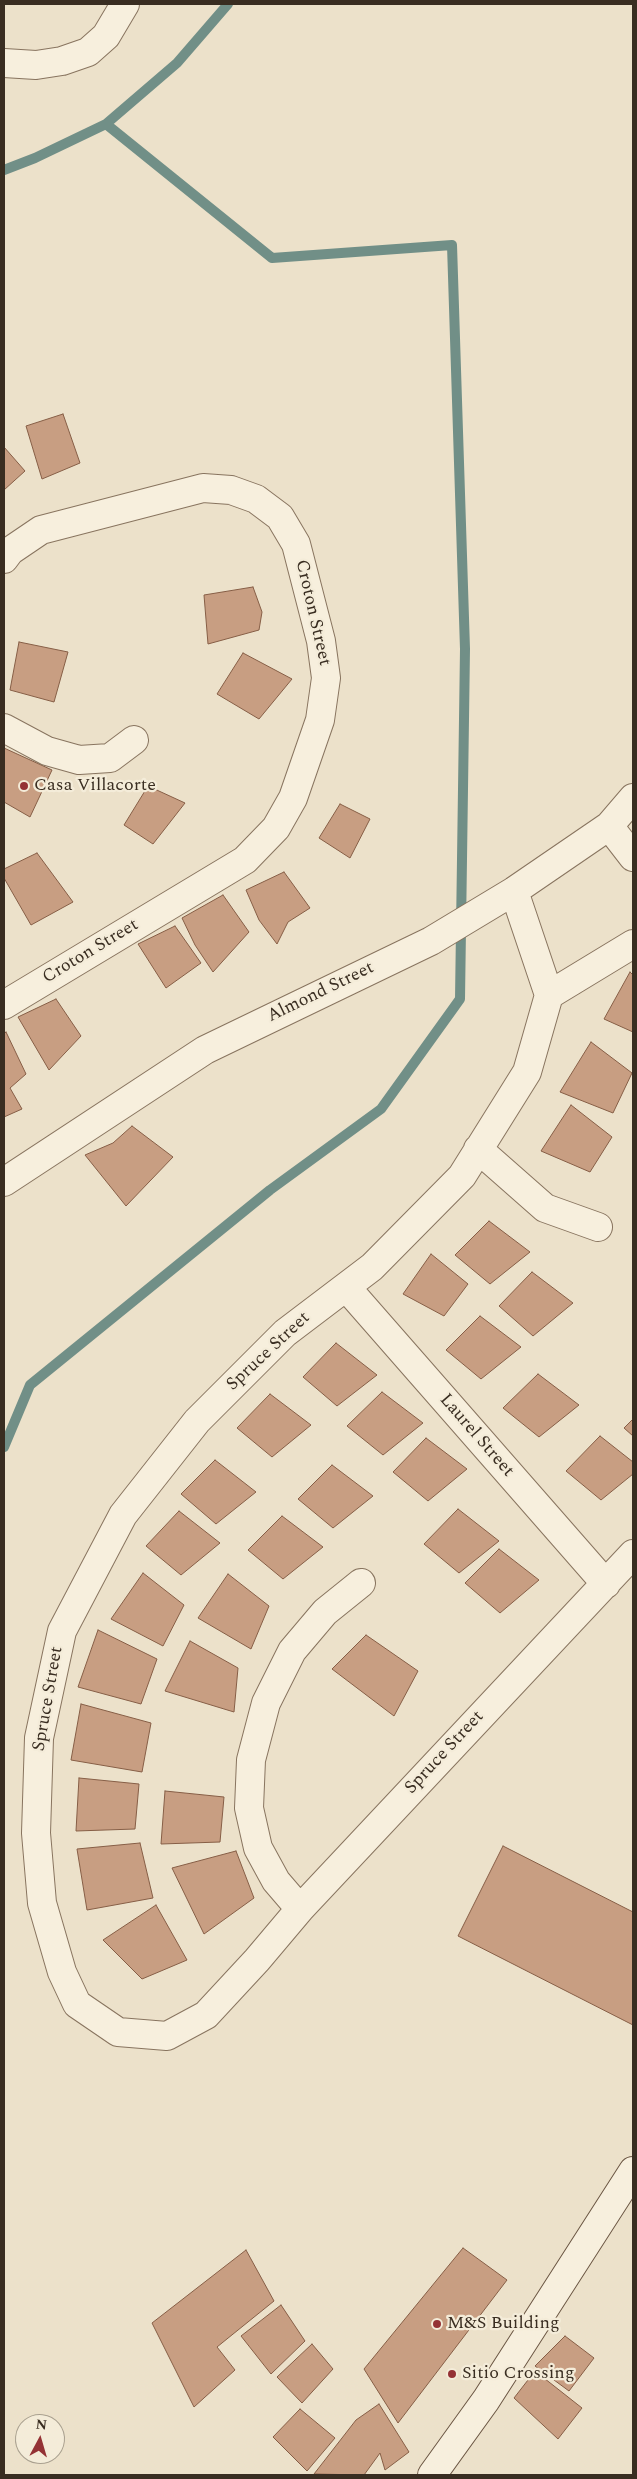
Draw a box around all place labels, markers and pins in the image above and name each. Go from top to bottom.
place label: Casa Villacorte [34,775,156,797]
marker: Casa Villacorte [18,780,30,792]
place label: M&S Building [447,2313,560,2335]
marker: M&S Building [431,2318,443,2330]
place label: Sitio Crossing [462,2363,575,2385]
marker: Sitio Crossing [446,2368,458,2380]

